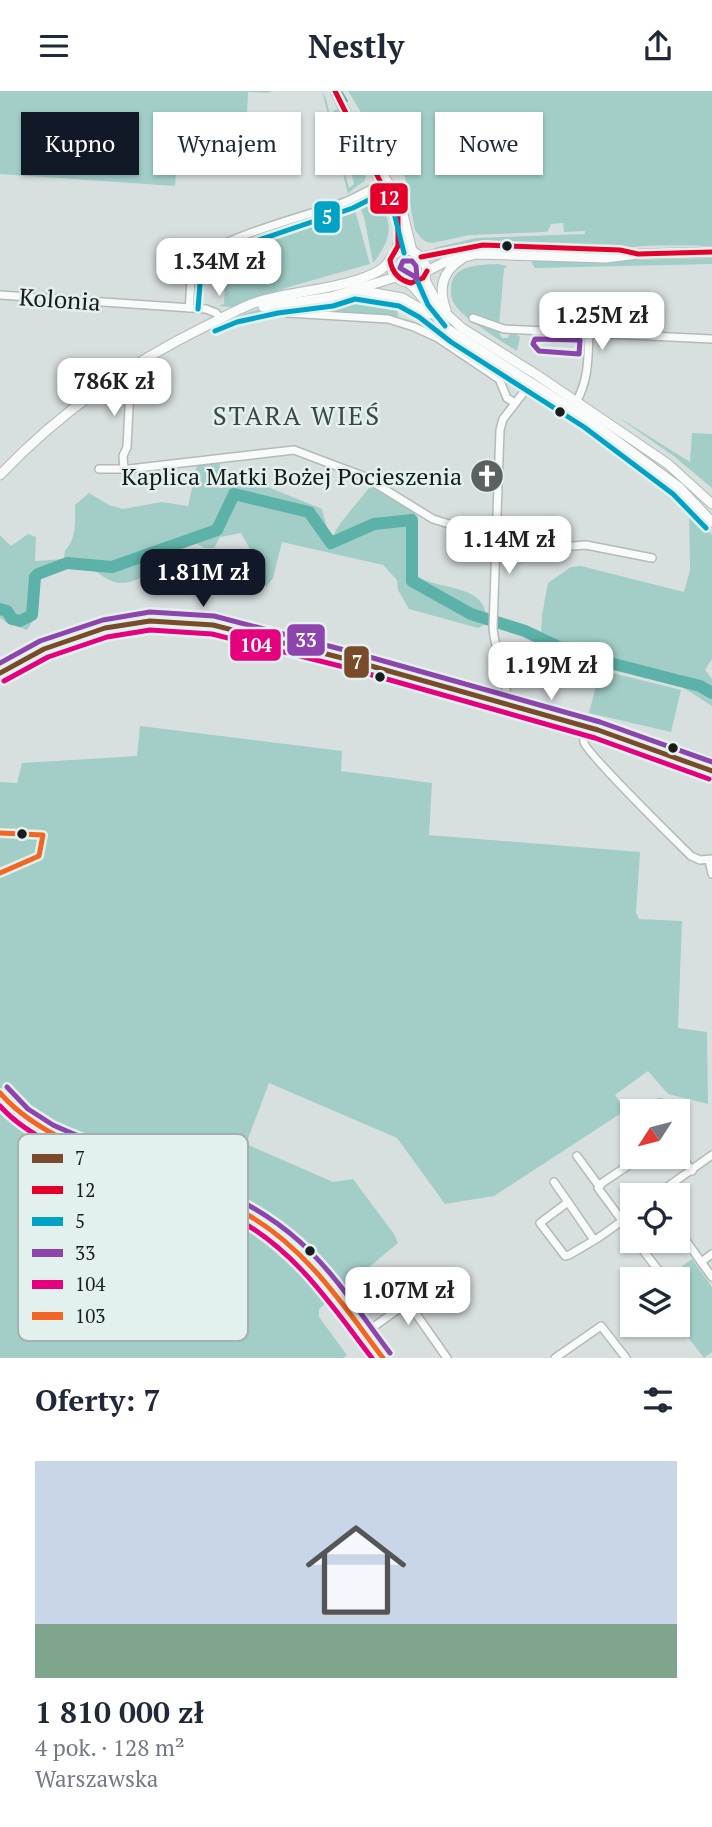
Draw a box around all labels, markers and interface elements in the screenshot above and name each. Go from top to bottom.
text: Nestly [308,25,404,67]
icon: menu [35,27,73,65]
icon: share [639,27,677,65]
chip: Kupno [21,112,139,175]
chip: Wynajem [153,112,301,175]
chip: Filtry [315,112,421,175]
chip: Nowe [435,112,543,175]
line badge: 12 [369,182,409,215]
text: 12 [378,185,400,210]
line badge: 5 [313,200,341,234]
text: 5 [322,204,332,229]
pin: 1.34M zł [147,239,291,298]
unlabelled marker [500,239,514,253]
text: 1.34M zł [172,245,266,276]
street label: Kolonia [18,280,102,318]
pin: 1.25M zł [530,293,674,352]
text: 1.25M zł [555,299,649,330]
pin: 786K zł [49,359,179,418]
text: 786K zł [73,365,155,396]
district label: STARA WIEŚ [213,398,381,432]
unlabelled marker [553,405,567,419]
church icon: Kaplica Matki Bożej Pocieszenia [468,457,506,495]
place label: Kaplica Matki Bożej Pocieszenia [121,460,462,492]
pin: 1.14M zł [437,517,581,576]
text: 1.14M zł [462,523,556,554]
pin: 1.81M zł [131,549,275,609]
text: 1.81M zł [156,556,250,587]
line badge: 33 [286,623,326,657]
text: 33 [295,627,317,652]
line badge: 104 [229,628,282,662]
text: 104 [240,632,272,657]
pin: 1.19M zł [479,643,623,702]
line badge: 7 [343,645,370,679]
text: 7 [352,649,362,674]
text: 1.19M zł [504,649,598,680]
unlabelled marker [373,670,387,684]
unlabelled marker [666,741,680,755]
unlabelled marker [15,827,29,841]
north arrow [620,1099,690,1169]
map controls [620,1099,690,1337]
legend [18,1134,248,1341]
text: 7 [75,1145,85,1170]
text: 12 [75,1177,95,1202]
button: locate [620,1183,690,1253]
text: 5 [75,1208,85,1233]
text: 33 [75,1240,95,1265]
unlabelled marker [303,1244,317,1258]
pin: 1.07M zł [336,1267,480,1327]
button: layers [620,1267,690,1337]
text: 104 [75,1271,106,1296]
text: 1.07M zł [361,1274,455,1305]
text: 103 [75,1303,105,1328]
text: Oferty: 7 [35,1380,160,1420]
icon: filters [639,1381,677,1419]
icon: home [293,1507,419,1633]
text: 1 810 000 zł [35,1692,204,1732]
text: 4 pok. · 128 m² [35,1732,185,1763]
text: Warszawska [35,1763,158,1794]

